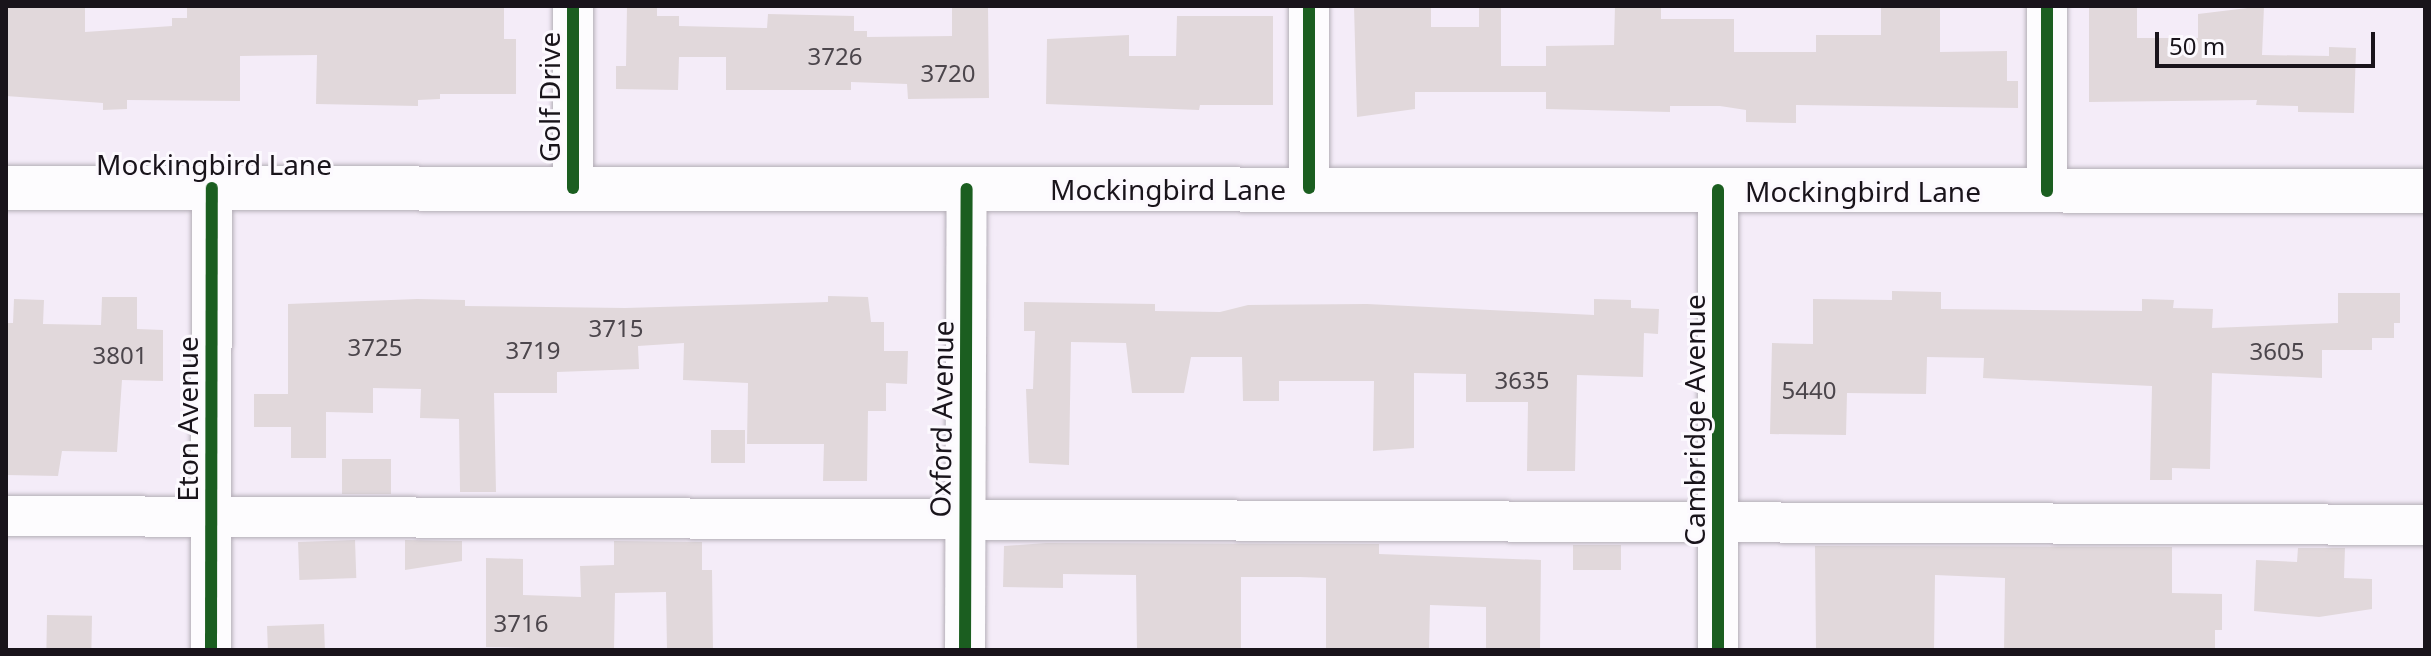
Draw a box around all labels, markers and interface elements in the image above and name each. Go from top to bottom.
scale bar [2159,16,2379,66]
text: 50 m [2169,29,2225,62]
street label: Golf Drive [532,32,566,162]
house number: 3726 [808,42,862,70]
house number: 3720 [921,59,975,87]
street label: Mockingbird Lane [96,147,332,181]
street label: Mockingbird Lane [1050,172,1286,206]
street label: Mockingbird Lane [1745,174,1981,208]
street label: Cambridge Avenue [1677,294,1711,546]
house number: 3715 [589,314,643,342]
street label: Oxford Avenue [922,320,960,518]
house number: 3725 [348,333,402,361]
street label: Eton Avenue [170,336,204,502]
house number: 3719 [506,336,560,364]
house number: 3605 [2250,337,2304,365]
house number: 3801 [93,341,147,369]
house number: 3635 [1495,366,1549,394]
house number: 5440 [1782,376,1836,404]
house number: 3716 [494,609,548,637]

